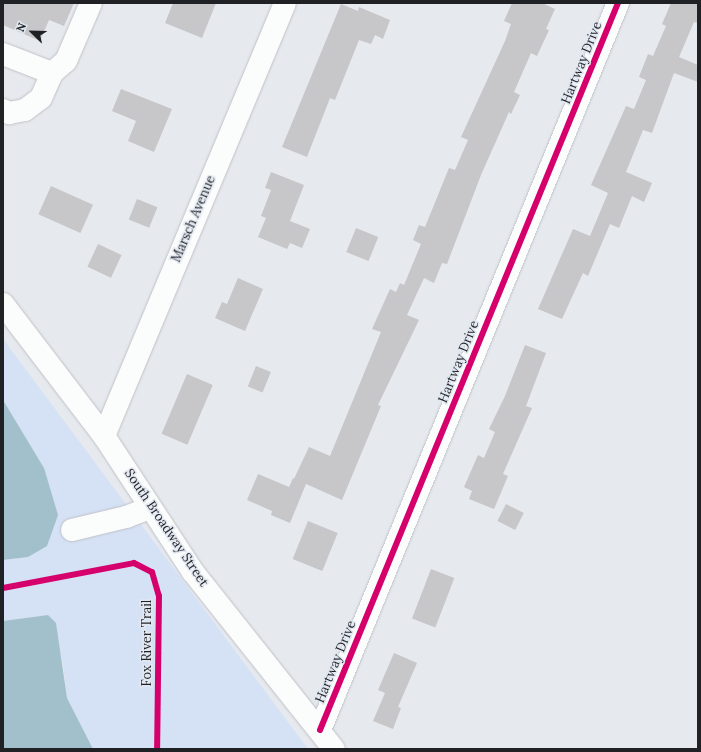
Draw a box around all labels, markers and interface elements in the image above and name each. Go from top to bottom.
north arrow [12,12,52,52]
street label: Hartway Drive [558,20,606,106]
text: N [13,21,29,34]
street label: Marsch Avenue [169,173,219,265]
street label: Hartway Drive [435,319,483,405]
street label: South Broadway Street [121,466,211,590]
street label: Fox River Trail [139,600,155,686]
street label: Hartway Drive [312,619,360,705]

